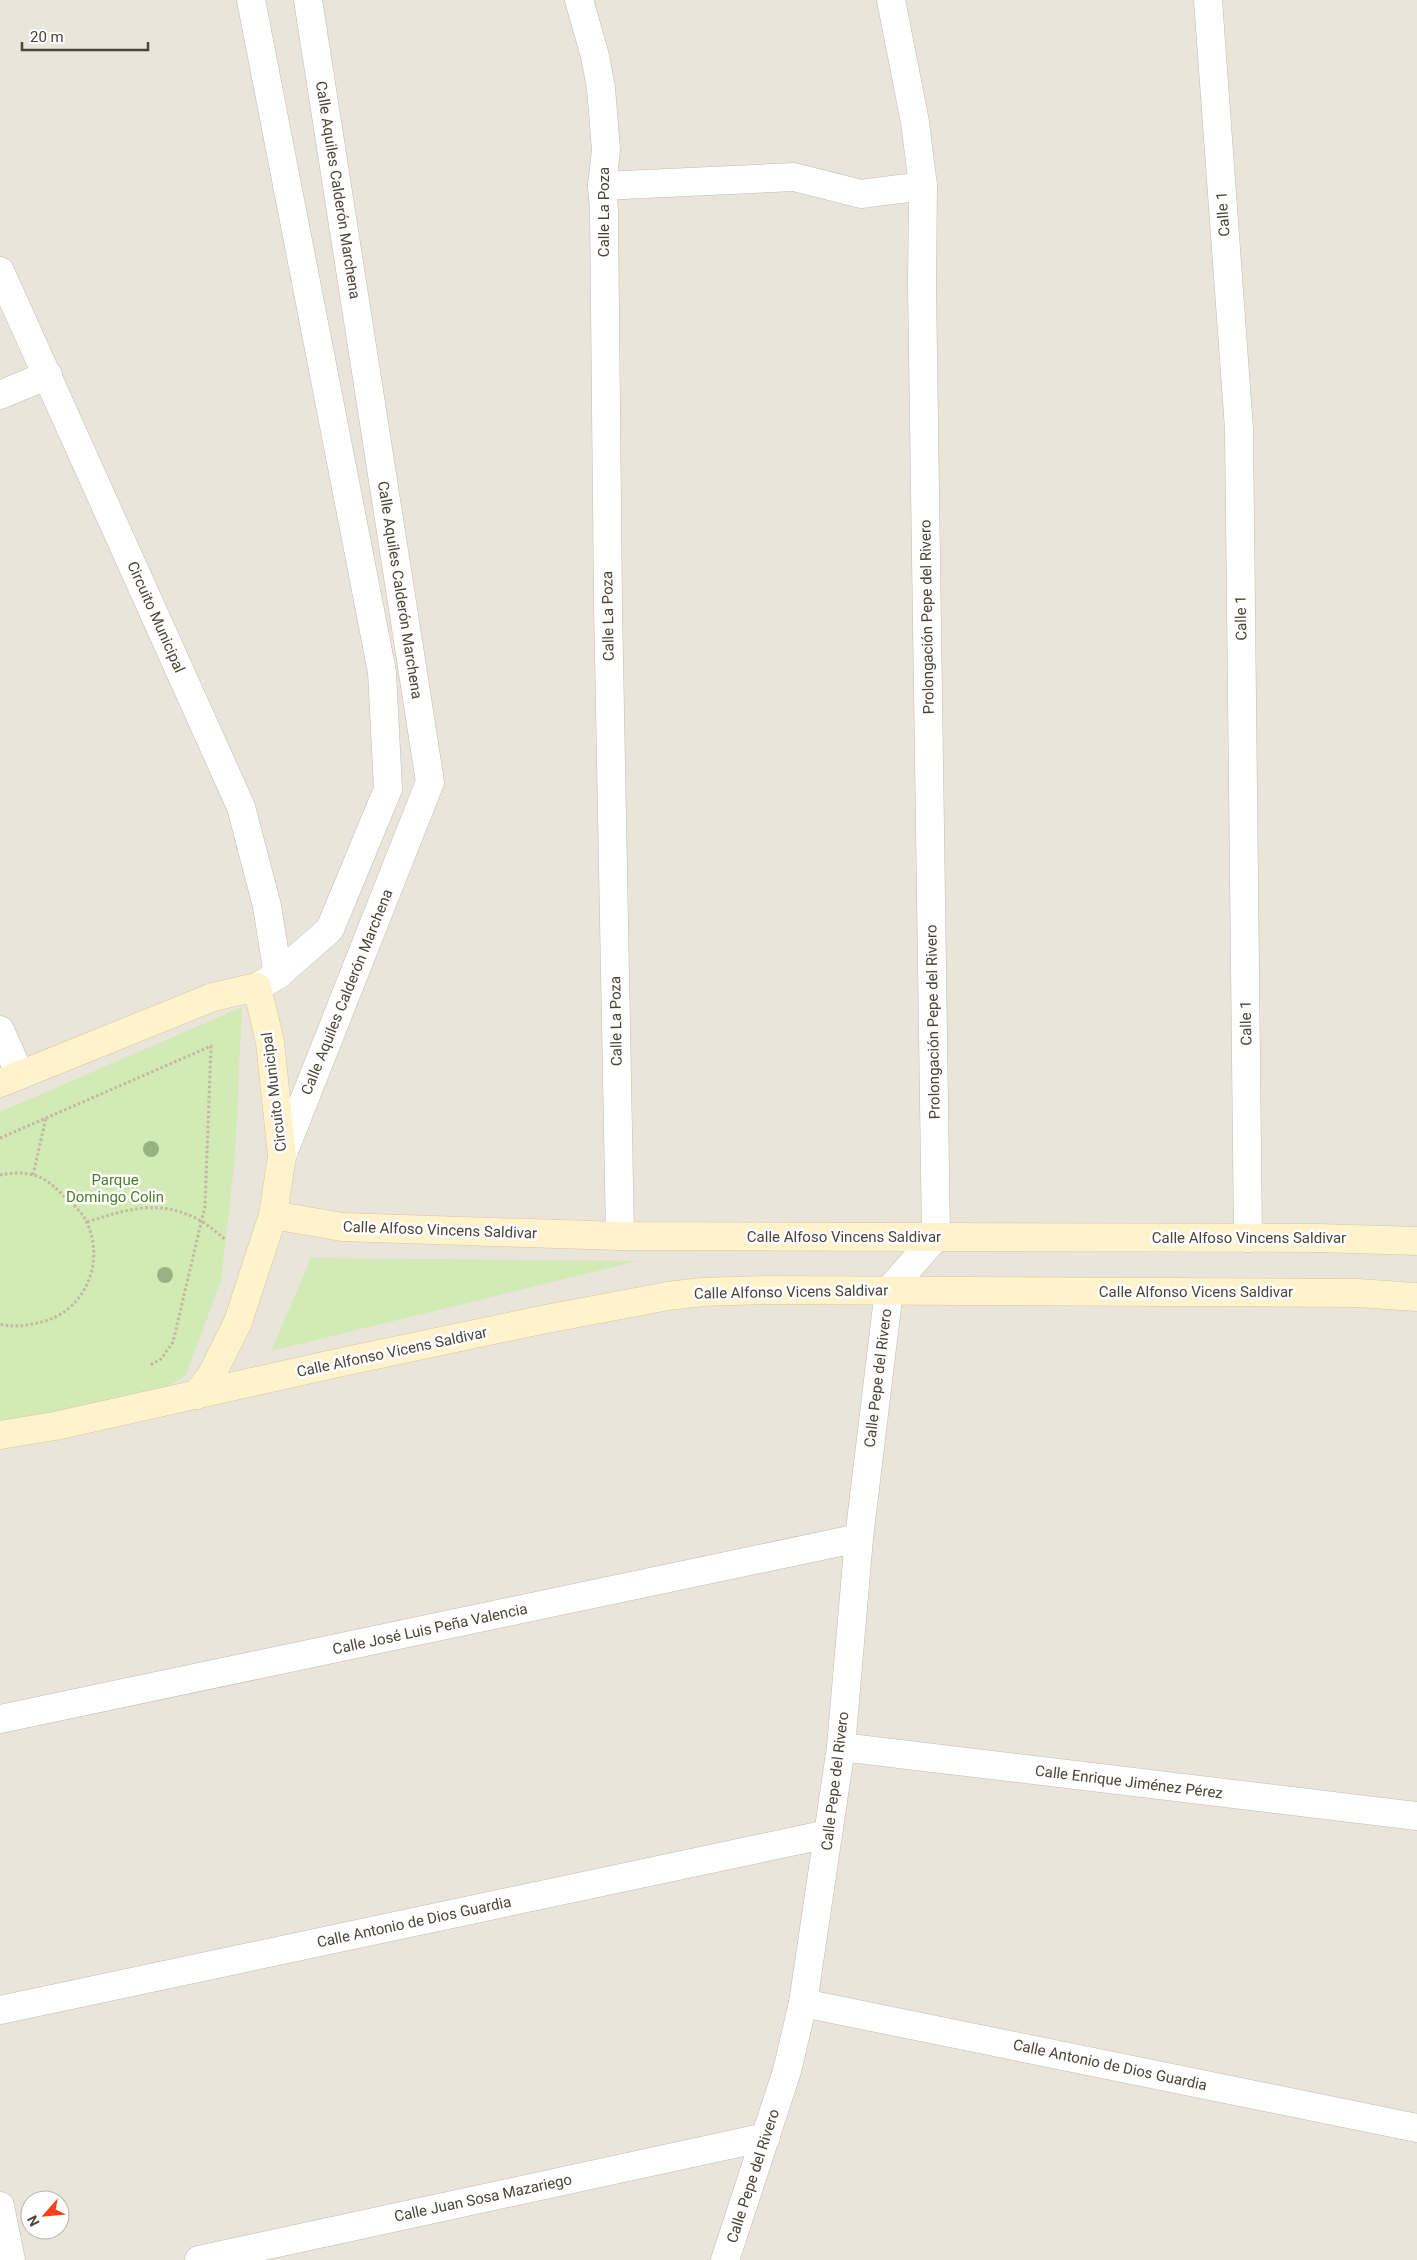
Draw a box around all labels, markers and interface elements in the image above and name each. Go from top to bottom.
scale bar [22,20,149,52]
text: 20 m [30,28,64,46]
street label: Calle Aquiles Calderón Marchena [312,80,364,300]
street label: Calle La Poza [595,167,613,257]
street label: Calle 1 [1212,191,1234,237]
street label: Calle Aquiles Calderón Marchena [374,480,426,700]
street label: Prolongación Pepe del Rivero [916,519,938,715]
street label: Circuito Municipal [123,558,189,676]
street label: Calle La Poza [598,571,618,661]
street label: Calle 1 [1232,595,1250,641]
street label: Calle Aquiles Calderón Marchena [297,886,397,1098]
street label: Prolongación Pepe del Rivero [922,924,944,1120]
street label: Calle La Poza [606,976,626,1066]
street label: Calle 1 [1237,1000,1255,1046]
street label: Circuito Municipal [258,1031,290,1153]
park label: Parque Domingo Colin [66,1171,164,1206]
street label: Calle Alfoso Vincens Saldivar [343,1218,537,1242]
street label: Calle Alfoso Vincens Saldivar [747,1228,941,1246]
street label: Calle Alfoso Vincens Saldivar [1152,1229,1346,1247]
street label: Calle Alfonso Vicens Saldivar [694,1281,888,1303]
street label: Calle Alfonso Vicens Saldivar [1099,1283,1293,1301]
street label: Calle Pepe del Rivero [861,1308,895,1448]
street label: Calle Alfonso Vicens Saldivar [295,1323,489,1381]
street label: Calle José Luis Peña Valencia [331,1600,529,1658]
street label: Calle Pepe del Rivero [818,1711,852,1851]
street label: Calle Enrique Jiménez Pérez [1034,1762,1224,1802]
street label: Calle Antonio de Dios Guardia [315,1893,513,1951]
street label: Calle Antonio de Dios Guardia [1011,2036,1209,2094]
street label: Calle Pepe del Rivero [723,2107,783,2245]
street label: Calle Juan Sosa Mazariego [393,2170,573,2226]
north arrow [20,2190,70,2240]
text: N [24,2213,43,2229]

